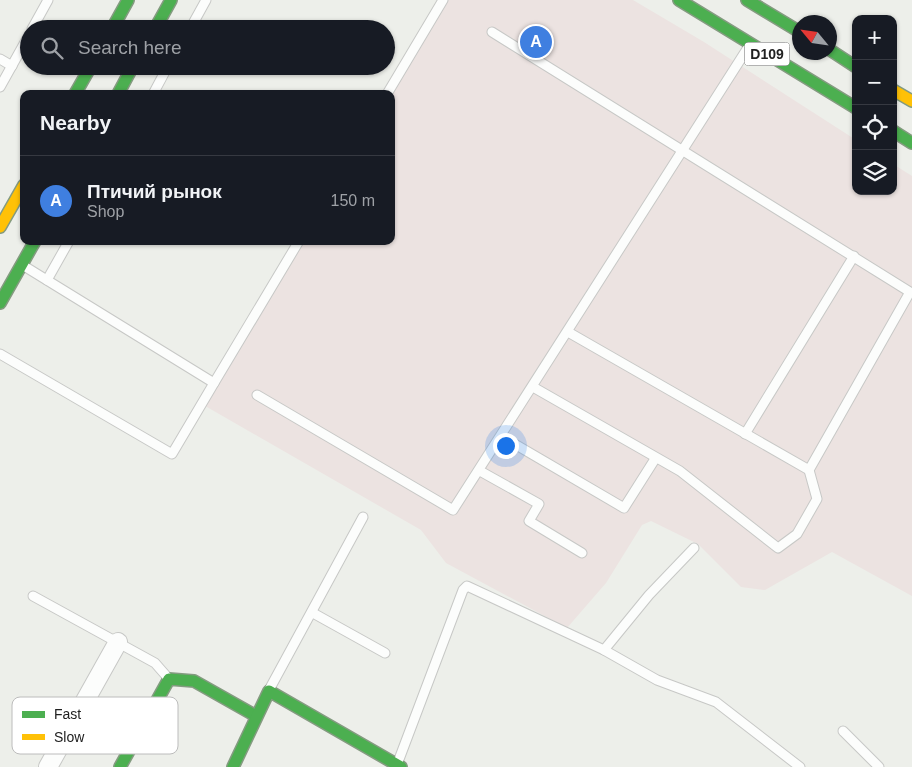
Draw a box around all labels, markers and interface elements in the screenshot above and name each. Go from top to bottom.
north arrow [792,15,837,60]
map controls [852,15,897,195]
button: + [852,15,897,60]
search box [20,20,395,75]
pin: A [520,23,552,61]
icon: search [38,34,66,62]
text: Search here [78,37,182,58]
road number: D109 [744,42,790,66]
button: − [852,60,897,105]
button: locate [852,105,897,150]
text: Nearby [40,111,111,134]
button: layers [852,150,897,195]
text: Птичий рынок [87,181,222,202]
text: A [50,192,62,209]
text: 150 m [331,192,375,209]
text: Shop [87,203,124,220]
your location [493,433,519,459]
legend [12,697,178,754]
text: Fast [54,706,81,722]
text: Slow [54,729,85,745]

